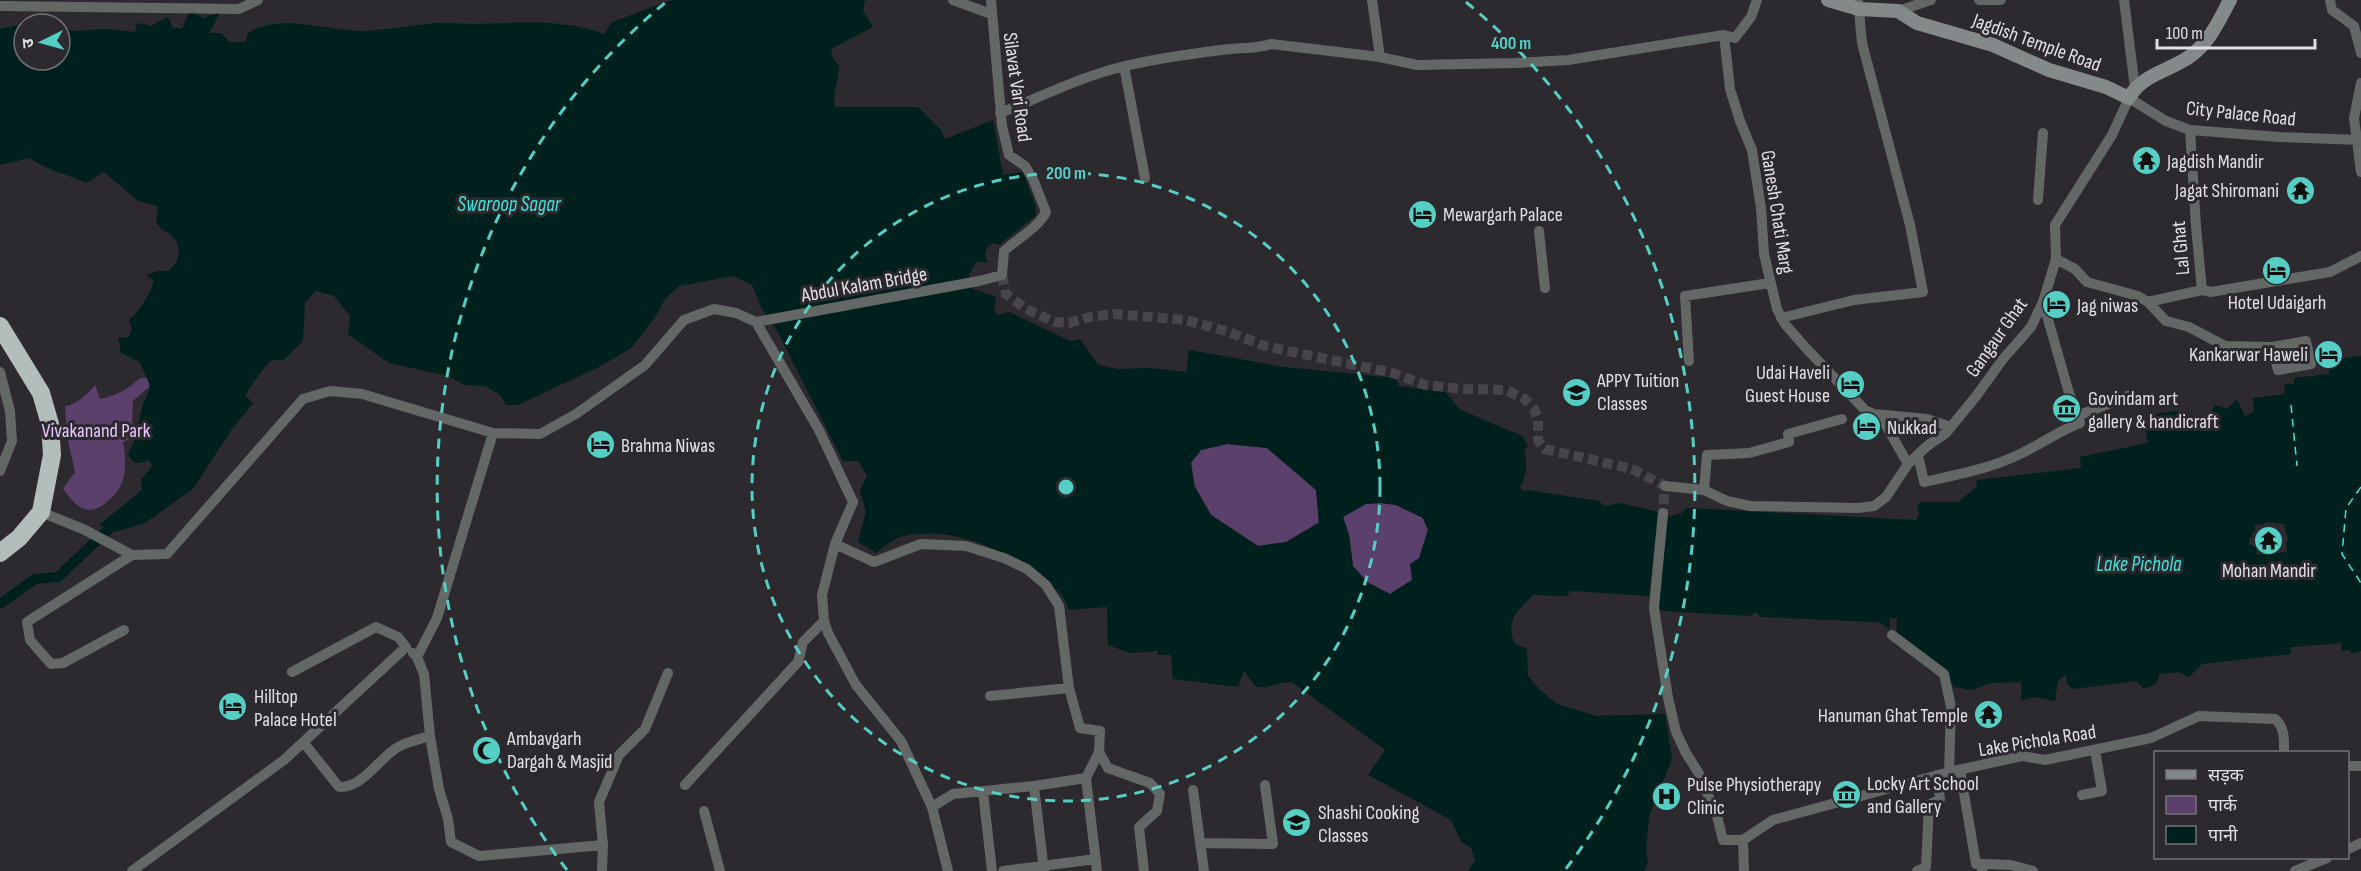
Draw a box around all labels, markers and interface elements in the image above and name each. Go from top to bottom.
street label: Jagdish Temple Road [1968,8,2104,77]
north arrow [12,12,72,72]
scale bar [2157,12,2314,50]
text: 100 m [2166,23,2203,44]
street label: Silavat Vari Road [997,31,1037,143]
text: 400 m [1491,33,1531,54]
text: उ [19,37,38,49]
street label: City Palace Road [2185,96,2297,132]
temple icon: Jagdish Mandir [2130,145,2162,177]
street label: Ganesh Chati Marg [1755,149,1799,276]
place label: Jagdish Mandir [2166,150,2264,174]
text: 200 m [1046,163,1086,184]
temple icon: Jagat Shiromani [2284,174,2316,206]
place label: Jagat Shiromani [2174,179,2279,203]
water label: Swaroop Sagar [457,192,562,217]
hotel icon: Mewargarh Palace [1406,198,1438,230]
place label: Mewargarh Palace [1443,203,1563,227]
street label: Lal Ghat [2167,220,2195,276]
hotel icon: Hotel Udaigarh [2261,255,2293,287]
street label: Abdul Kalam Bridge [798,262,929,308]
hotel icon: Jag niwas [2040,289,2072,321]
place label: Hotel Udaigarh [2228,291,2326,315]
street label: Gangaur Ghat [1961,293,2033,382]
place label: Jag niwas [2076,294,2138,318]
hotel icon: Kankarwar Haweli [2313,338,2345,370]
place label: Kankarwar Haweli [2189,343,2308,367]
place label: Udai Haveli Guest House [1745,361,1830,408]
hotel icon: Udai Haveli Guest House [1835,368,1867,400]
place label: APPY Tuition Classes [1596,369,1679,416]
school or university icon: APPY Tuition Classes [1560,376,1592,408]
place label: Govindam art gallery & handicraft [2088,387,2219,434]
museum icon: Govindam art gallery & handicraft [2051,393,2083,425]
hotel icon: Nukkad [1850,411,1882,443]
place label: Nukkad [1887,416,1937,440]
park label: Vivakanand Park [42,419,151,443]
hotel icon: Brahma Niwas [584,429,616,461]
place label: Brahma Niwas [621,434,715,458]
centre of rings [1056,477,1076,497]
temple icon: Mohan Mandir [2253,524,2285,556]
water label: Lake Pichola [2096,552,2182,577]
place label: Mohan Mandir [2222,559,2316,583]
place label: Hilltop Palace Hotel [254,685,337,732]
hotel icon: Hilltop Palace Hotel [217,691,249,723]
temple icon: Hanuman Ghat Temple [1973,699,2005,731]
place label: Hanuman Ghat Temple [1818,704,1968,728]
street label: Lake Pichola Road [1977,720,2098,762]
place label: Ambavgarh Dargah & Masjid [506,727,612,774]
mosque icon: Ambavgarh Dargah & Masjid [470,734,502,766]
legend [2154,751,2349,859]
text: सड़क [2208,765,2245,786]
place label: Locky Art School and Gallery [1867,772,1979,819]
place label: Pulse Physiotherapy Clinic [1687,773,1822,820]
museum icon: Locky Art School and Gallery [1830,778,1862,810]
hospital icon: Pulse Physiotherapy Clinic [1650,780,1682,812]
text: पार्क [2208,794,2238,816]
place label: Shashi Cooking Classes [1318,801,1420,848]
school or university icon: Shashi Cooking Classes [1281,807,1313,839]
text: पानी [2208,825,2238,846]

